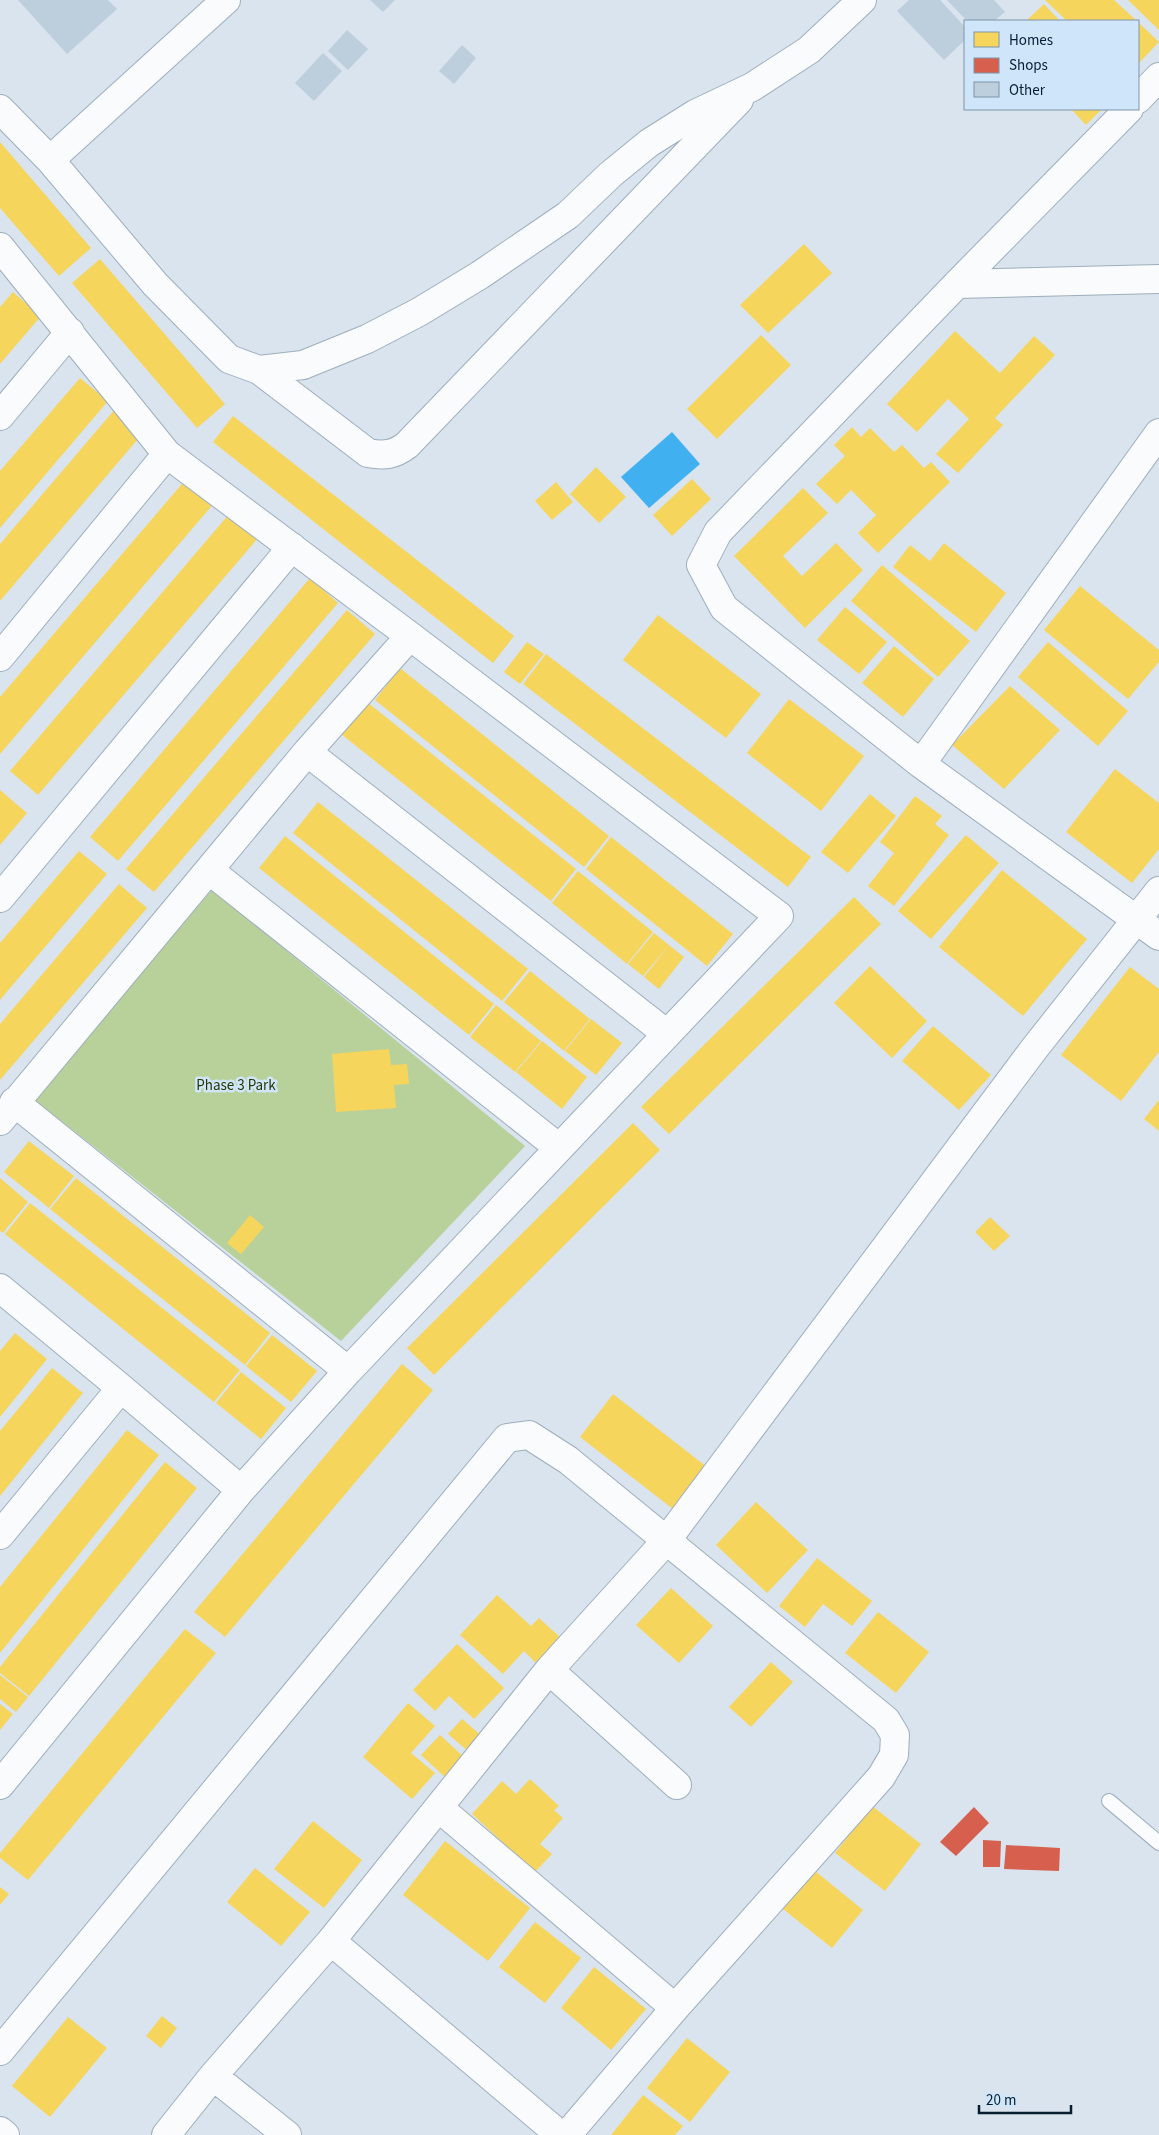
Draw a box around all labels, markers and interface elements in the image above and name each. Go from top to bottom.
legend [964,20,1139,110]
text: Homes [1009,30,1053,51]
text: Shops [1009,55,1048,76]
text: Other [1009,80,1046,101]
park label: Phase 3 Park [196,1075,276,1096]
scale bar [979,2082,1072,2114]
text: 20 m [986,2090,1016,2111]

